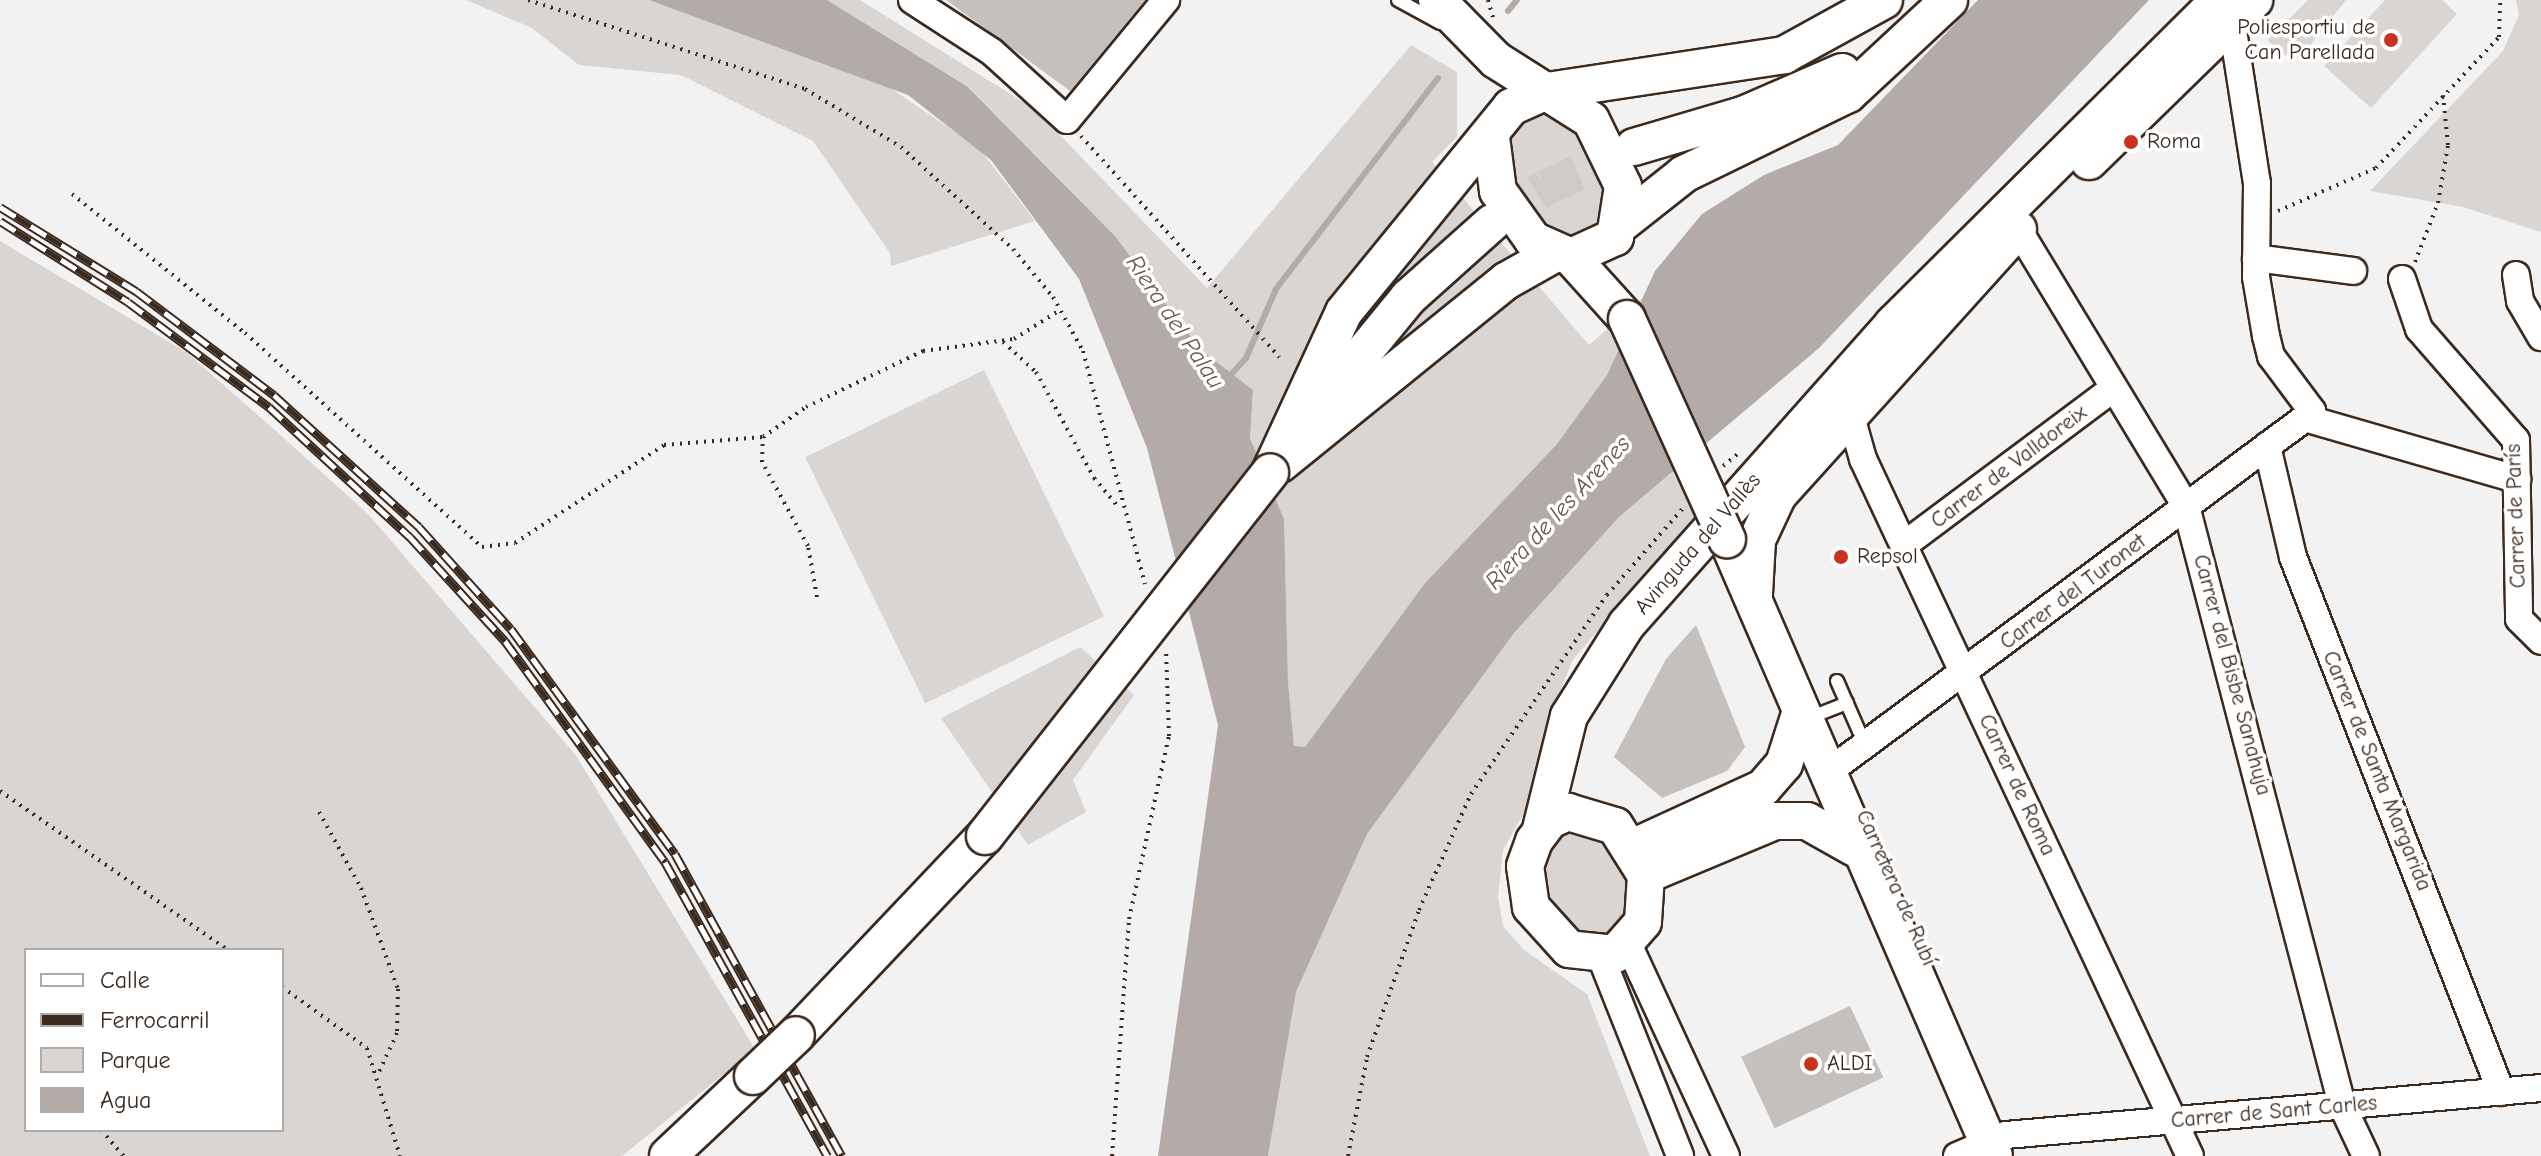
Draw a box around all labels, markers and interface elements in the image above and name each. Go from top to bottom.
place label: Poliesportiu de Can Parellada [2237,14,2375,66]
marker: Poliesportiu de Can Parellada [2382,31,2400,49]
place label: Roma [2147,129,2201,155]
marker: Roma [2122,133,2140,151]
water label: Riera del Palau [1120,250,1230,394]
street label: Carrer de Valldoreix [1926,400,2092,534]
water label: Riera de les Arenes [1480,430,1636,596]
street label: Carrer de París [2500,443,2532,589]
street label: Avinguda del Vallès [1629,468,1767,620]
street label: Carrer del Turonet [1995,528,2151,656]
place label: Repsol [1857,544,1918,570]
marker: Repsol [1832,548,1850,566]
street label: Carrer del Bisbe Sanahuja [2187,552,2277,798]
street label: Carrer de Santa Margarida [2317,647,2437,895]
street label: Carrer de Roma [1973,710,2061,860]
street label: Carretera de Rubí [1850,806,1942,970]
legend [24,948,284,1132]
text: Calle [100,966,150,994]
text: Ferrocarril [100,1006,210,1034]
text: Parque [100,1046,171,1074]
place label: ALDI [1827,1051,1873,1077]
marker: ALDI [1802,1055,1820,1073]
text: Agua [100,1086,151,1114]
street label: Carrer de Sant Carles [2170,1090,2378,1134]

